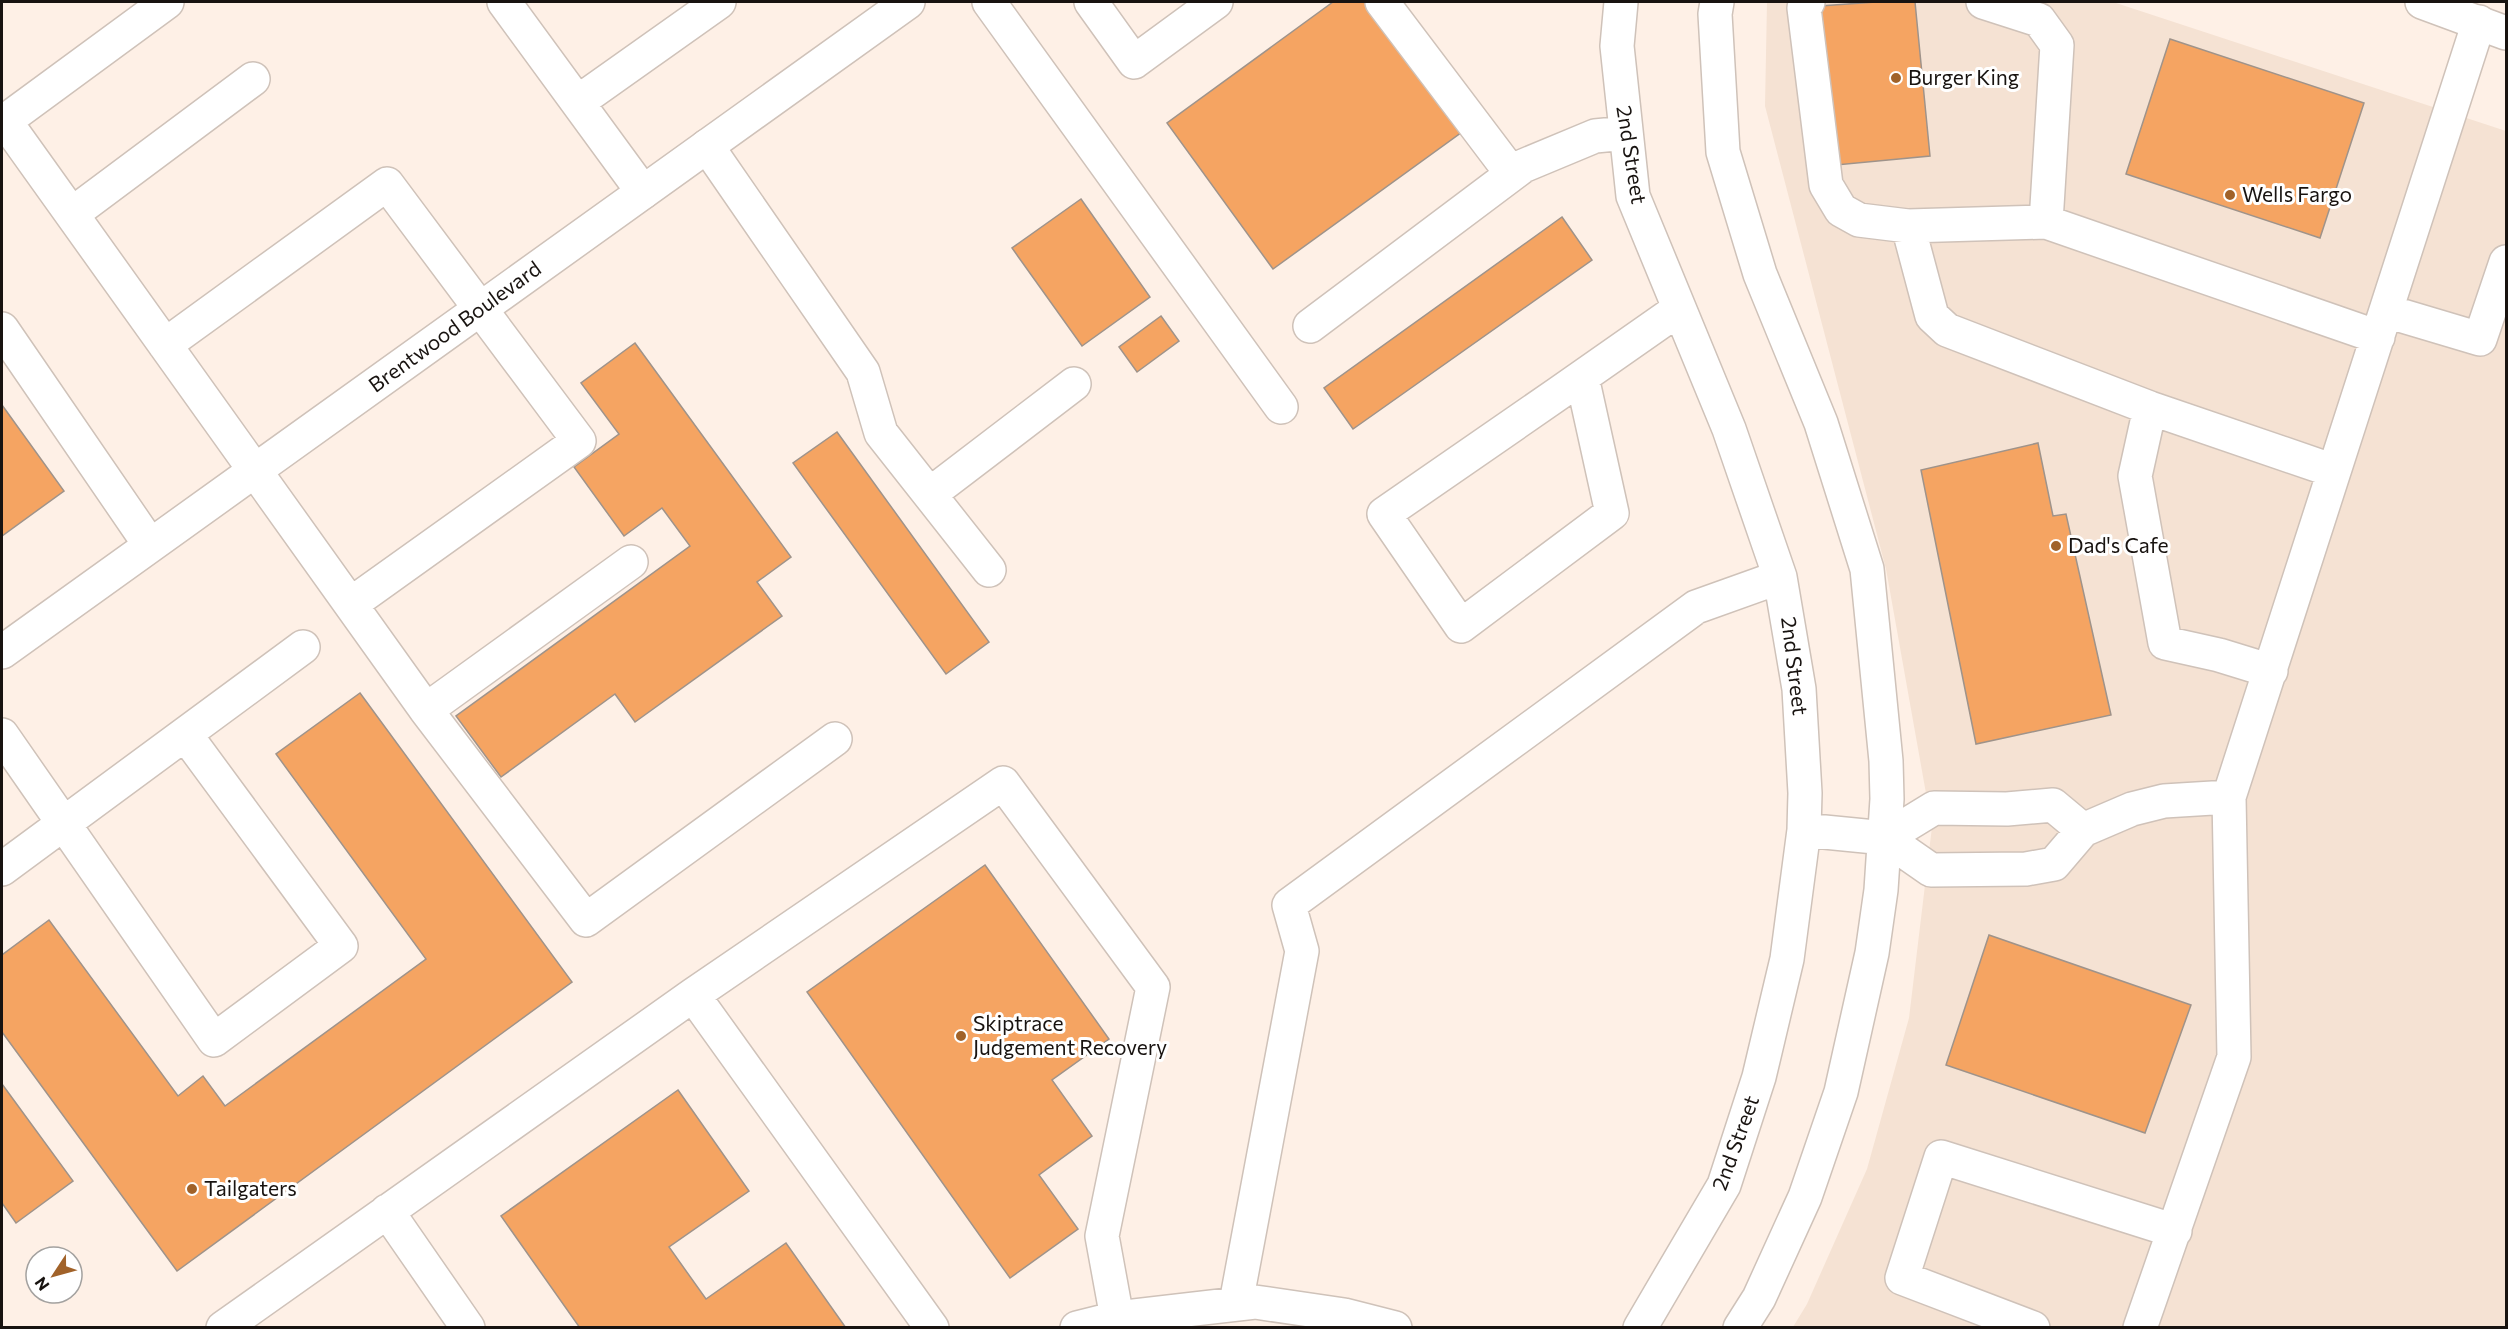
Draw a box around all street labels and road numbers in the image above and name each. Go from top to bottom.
street label: 2nd Street [1612,104,1653,206]
street label: Brentwood Boulevard [363,255,545,397]
street label: 2nd Street [1777,615,1814,717]
street label: 2nd Street [1706,1092,1763,1193]

